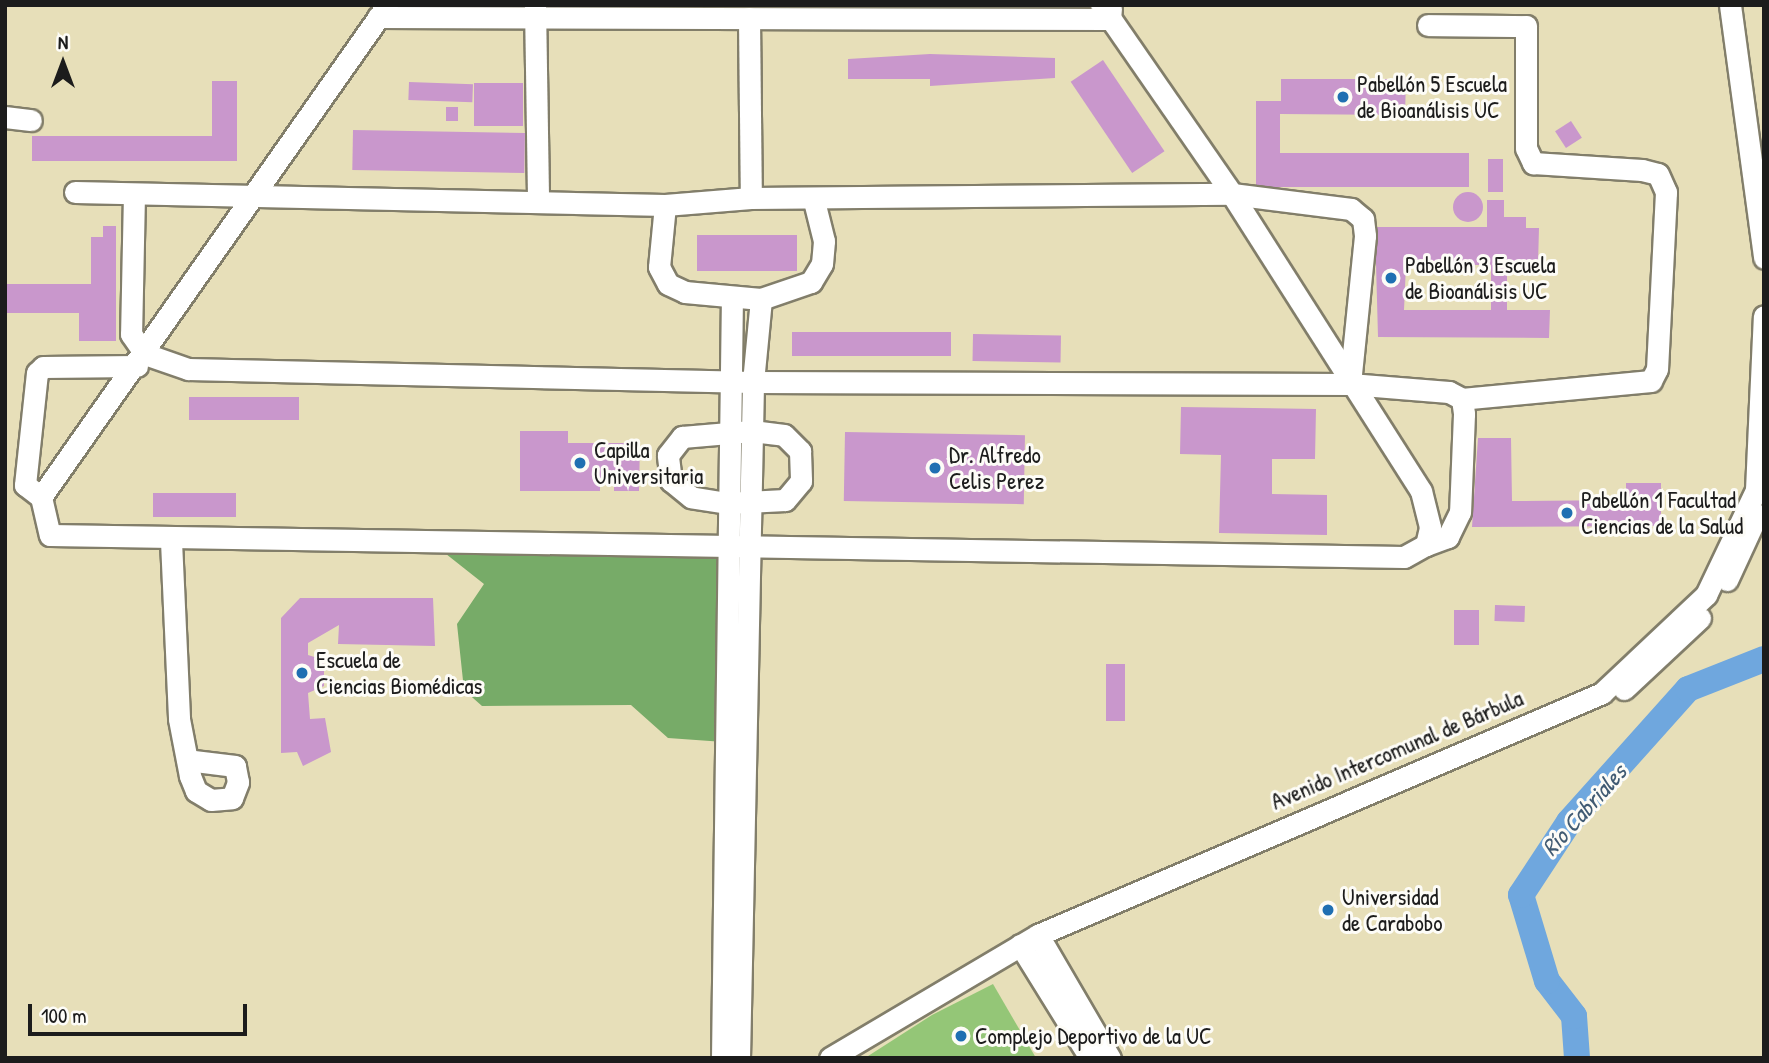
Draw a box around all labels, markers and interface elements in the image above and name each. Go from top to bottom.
north arrow [28,28,98,98]
text: N [58,29,68,55]
place label: Pabellón 5 Escuela de Bioanálisis UC [1357,70,1507,124]
marker: Pabellón 5 Escuela de Bioanálisis UC [1335,89,1351,105]
place label: Pabellón 3 Escuela de Bioanálisis UC [1405,251,1556,305]
marker: Pabellón 3 Escuela de Bioanálisis UC [1383,270,1399,286]
place label: Capilla Universitaria [594,436,703,490]
place label: Dr. Alfredo Celis Perez [949,441,1044,495]
marker: Capilla Universitaria [572,455,588,471]
marker: Dr. Alfredo Celis Perez [927,460,943,476]
place label: Pabellón 1 Facultad Ciencias de la Salud [1581,486,1743,540]
marker: Pabellón 1 Facultad Ciencias de la Salud [1559,505,1575,521]
place label: Escuela de Ciencias Biomédicas [316,646,482,700]
marker: Escuela de Ciencias Biomédicas [294,665,310,681]
street label: Avenido Intercomunal de Bárbula [1267,684,1527,816]
water label: Río Cabriales [1535,758,1633,862]
place label: Universidad de Carabobo [1342,883,1442,937]
marker: Universidad de Carabobo [1320,902,1336,918]
scale bar [32,990,250,1034]
text: 100 m [41,1001,87,1030]
place label: Complejo Deportivo de la UC [975,1022,1212,1050]
marker: Complejo Deportivo de la UC [953,1028,969,1044]

